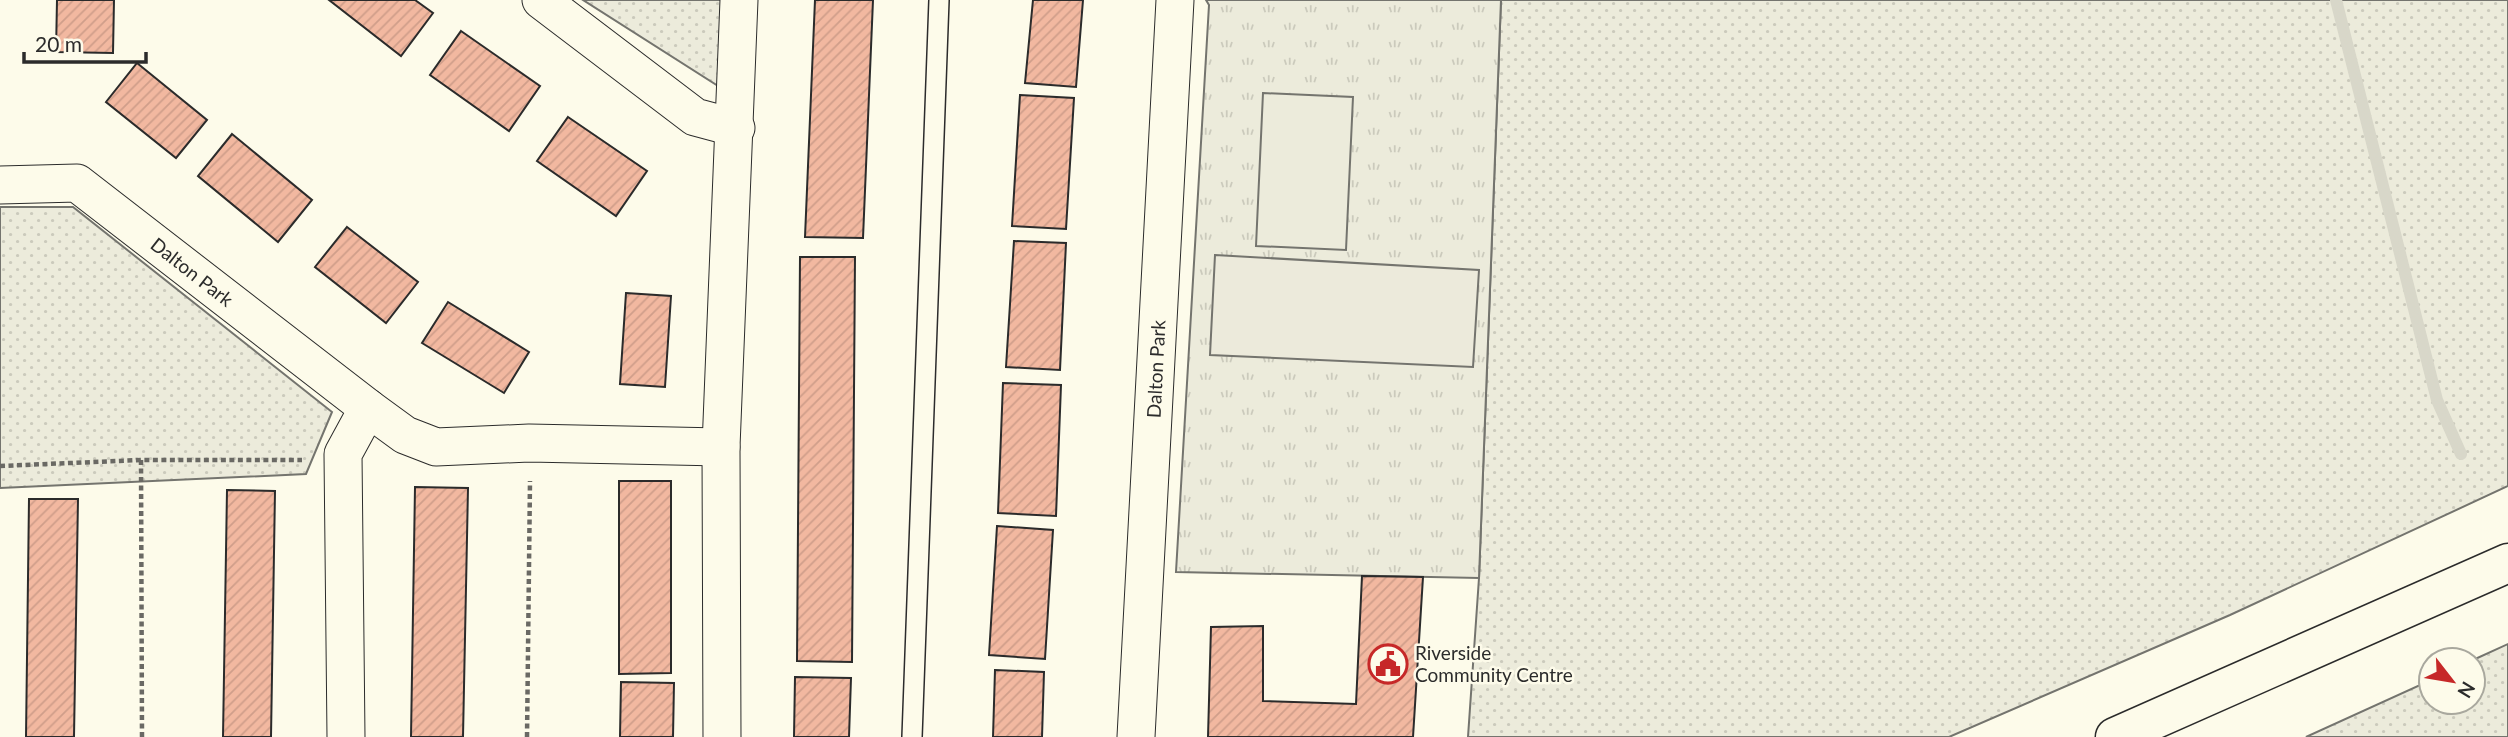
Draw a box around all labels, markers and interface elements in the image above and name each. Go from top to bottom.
scale bar [24,21,147,65]
text: 20 m [35,31,82,56]
street label: Dalton Park [147,232,238,311]
street label: Dalton Park [1141,319,1170,419]
place label: Riverside Community Centre [1415,641,1573,686]
public building icon: Riverside Community Centre [1367,643,1409,685]
north arrow [2417,646,2487,716]
text: N [2453,678,2481,702]

